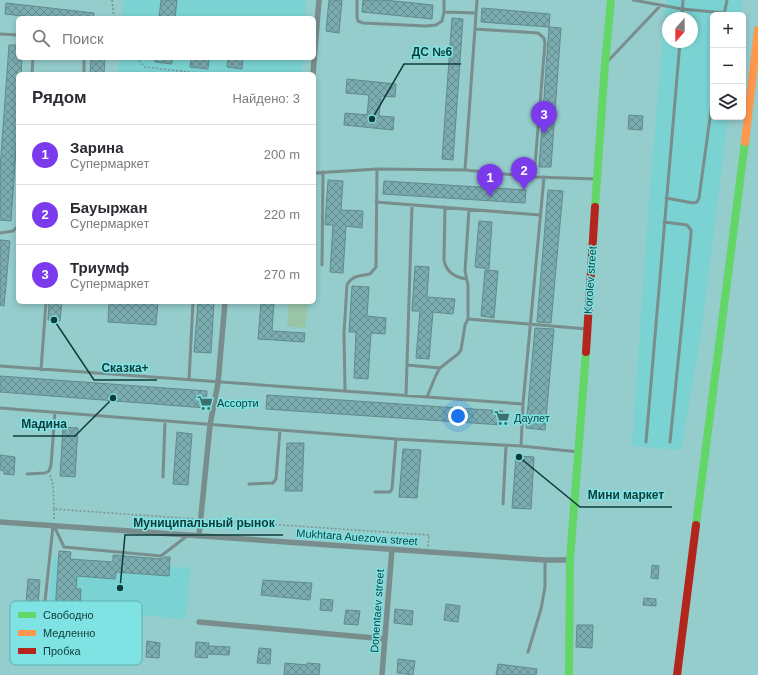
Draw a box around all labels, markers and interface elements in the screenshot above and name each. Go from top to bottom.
north arrow [662,12,698,48]
map controls [710,12,746,120]
button: + [710,12,746,48]
search box [16,16,316,60]
icon: search [30,27,52,49]
text: Поиск [62,30,104,47]
callout: ДС №6 [404,40,461,64]
text: ДС №6 [412,45,453,59]
button: − [710,48,746,84]
button: layers [710,84,746,120]
text: Рядом [32,88,87,107]
text: Найдено: 3 [232,91,300,106]
pin: 3 [531,101,557,134]
text: Зарина [70,139,124,156]
text: 1 [41,147,49,162]
text: 200 m [264,147,300,162]
text: Супермаркет [70,156,149,171]
pin: 2 [511,157,537,190]
pin: 1 [477,164,503,197]
text: Бауыржан [70,199,147,216]
text: 2 [41,207,49,222]
text: 220 m [264,207,300,222]
text: Супермаркет [70,216,149,231]
street label: Korolev street [582,246,598,314]
text: Триумф [70,259,129,276]
text: 3 [41,267,49,282]
text: 270 m [264,267,300,282]
text: Супермаркет [70,276,149,291]
callout: Сказка+ [94,356,157,380]
text: Сказка+ [101,361,149,375]
supermarket icon: Ассорти [196,394,214,412]
place label: Ассорти [217,397,259,409]
your location [448,406,468,426]
supermarket icon: Даулет [493,409,511,427]
callout: Мадина [13,412,75,436]
place label: Даулет [514,412,550,424]
text: Мадина [21,417,67,431]
callout: Мини маркет [580,483,672,507]
text: Мини маркет [588,488,664,502]
callout: Муниципальный рынок [125,511,283,535]
text: Муниципальный рынок [133,516,276,530]
street label: Mukhtara Auezova street [296,527,418,547]
street label: Donentaev street [368,569,386,653]
legend [10,601,142,665]
text: Свободно [43,609,94,621]
text: Медленно [43,627,95,639]
text: Пробка [43,645,81,657]

